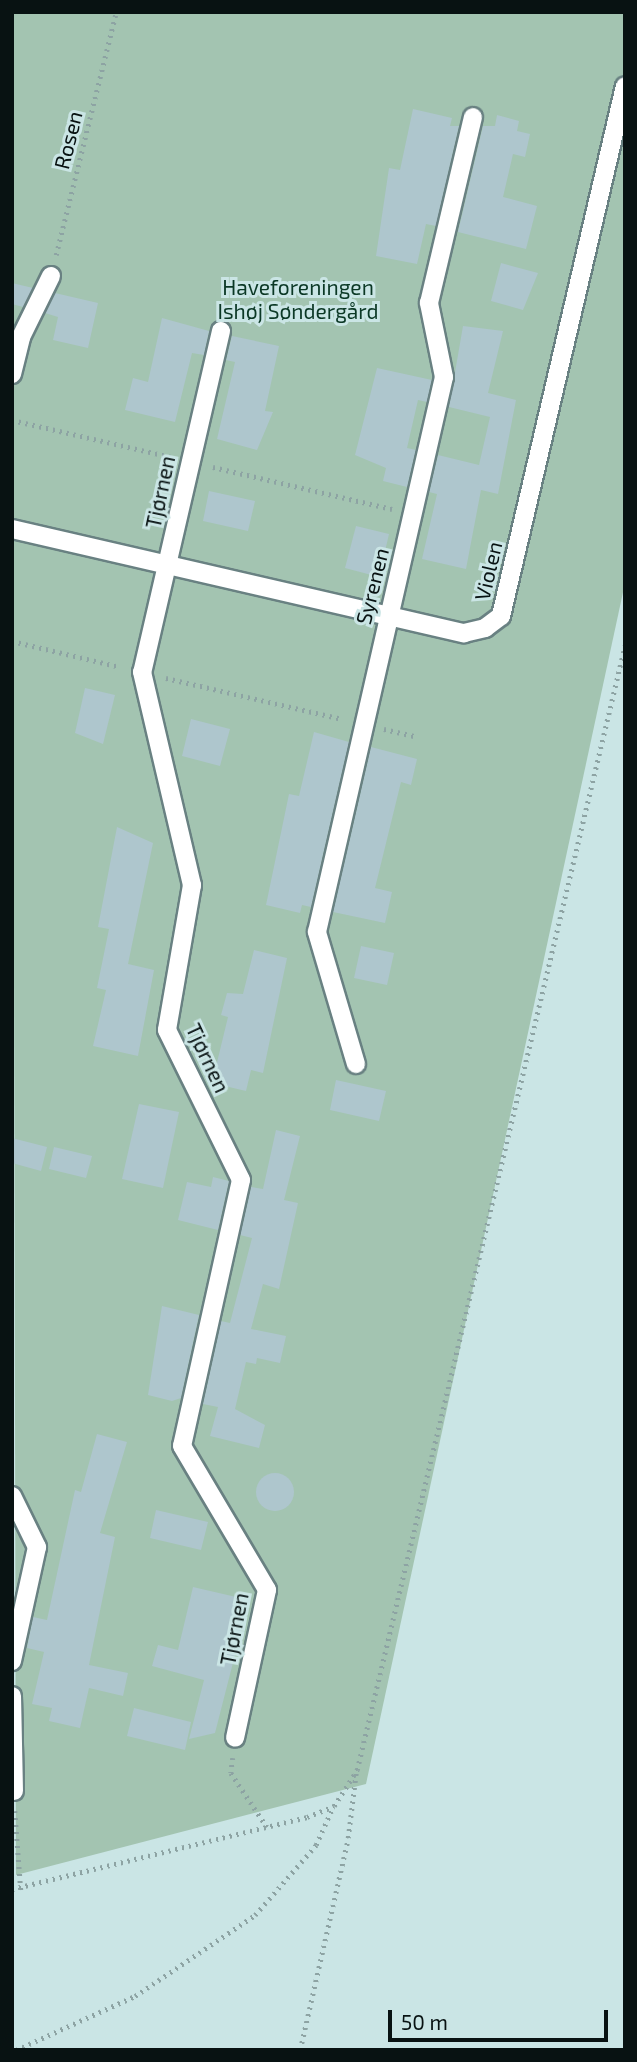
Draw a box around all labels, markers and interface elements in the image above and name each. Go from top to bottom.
street label: Rosen [49,108,87,172]
park label: Haveforeningen Ishøj Søndergård [217,274,379,324]
street label: Tjørnen [140,453,180,531]
street label: Violen [469,539,507,603]
street label: Syrenen [350,545,394,627]
street label: Tjørnen [181,1019,235,1097]
street label: Tjørnen [215,1591,253,1667]
scale bar [392,1996,612,2040]
text: 50 m [401,2009,448,2034]

